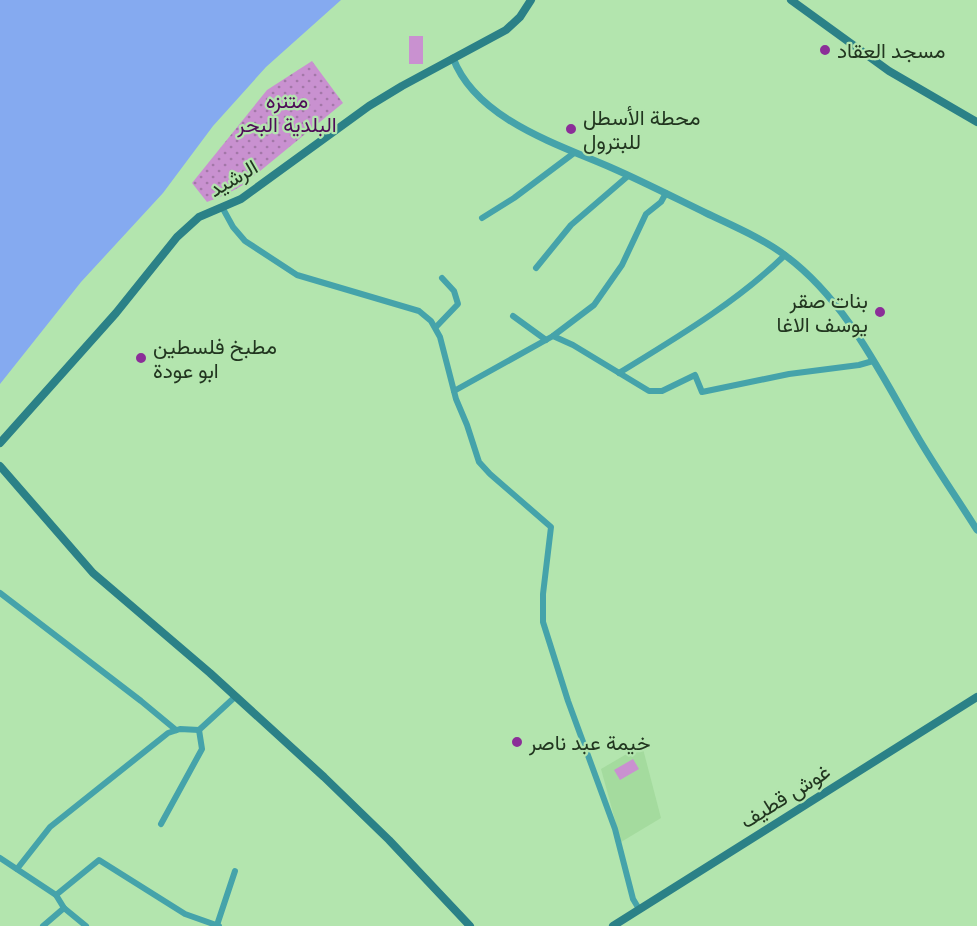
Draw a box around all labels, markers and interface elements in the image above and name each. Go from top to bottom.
place label: مسجد العقاد [837,38,946,63]
marker: مسجد العقاد [818,43,832,57]
park label: متنزه البلدية البحر [236,88,337,138]
place label: محطة الأسطل للبترول [583,105,700,155]
marker: محطة الأسطل للبترول [564,122,578,136]
street label: الرشيد [204,154,263,203]
place label: بنات صقر يوسف الاغا [776,288,868,338]
marker: بنات صقر يوسف الاغا [873,305,887,319]
place label: مطبخ فلسطين ابو عودة [153,334,277,384]
marker: مطبخ فلسطين ابو عودة [134,351,148,365]
place label: خيمة عبد ناصر [528,730,651,756]
marker: خيمة عبد ناصر [510,735,524,749]
street label: غوش قطيف [735,759,835,834]

